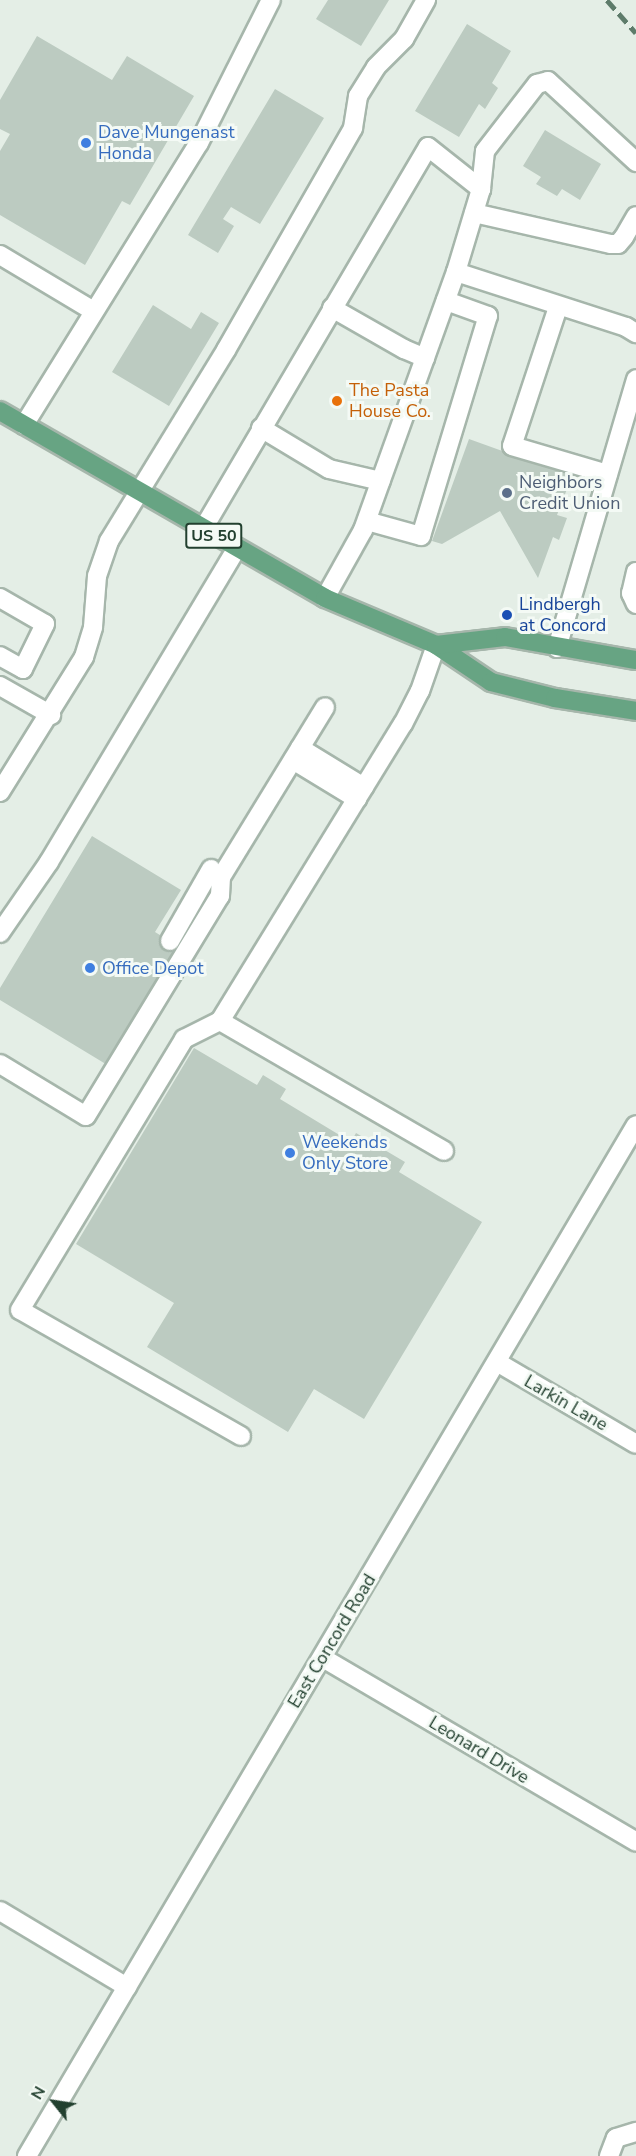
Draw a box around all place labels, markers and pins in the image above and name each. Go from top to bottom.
place label: Dave Mungenast Honda [98,122,235,164]
marker: Dave Mungenast Honda [79,136,93,150]
place label: The Pasta House Co. [349,380,431,422]
marker: The Pasta House Co. [330,394,344,408]
place label: Neighbors Credit Union [519,472,620,514]
marker: Neighbors Credit Union [500,486,514,500]
place label: Lindbergh at Concord [519,594,606,636]
marker: Lindbergh at Concord [500,608,514,622]
place label: Office Depot [102,957,204,979]
marker: Office Depot [83,961,97,975]
place label: Weekends Only Store [302,1132,388,1174]
marker: Weekends Only Store [283,1146,297,1160]

